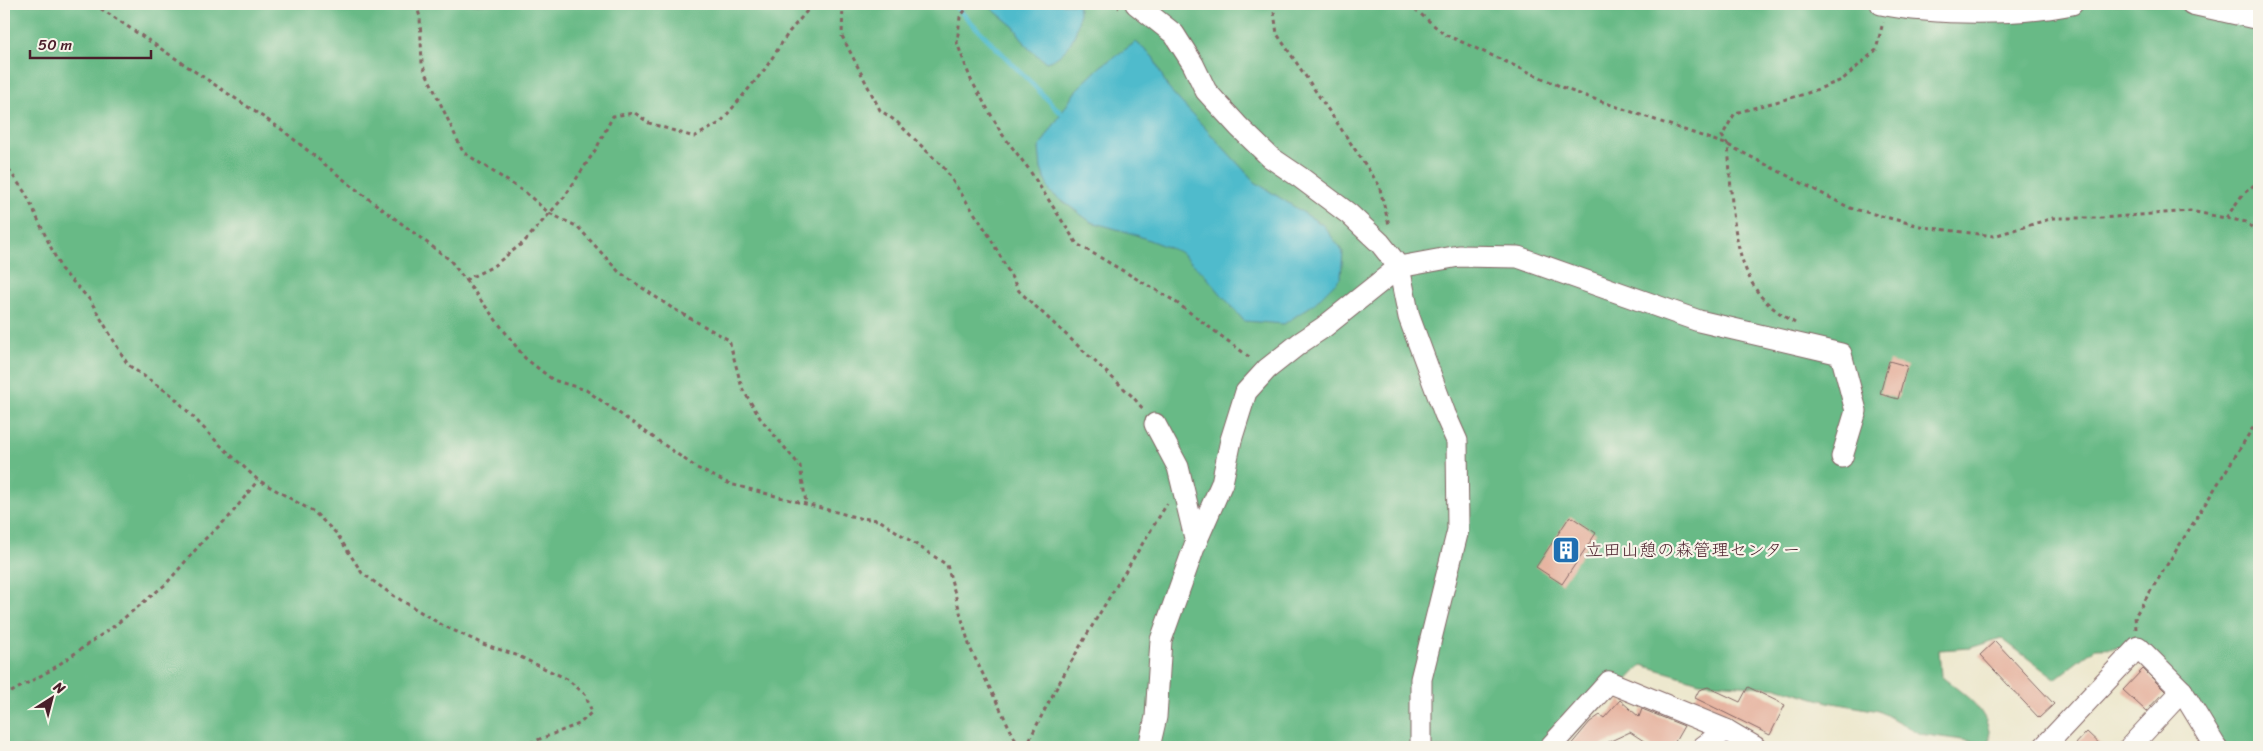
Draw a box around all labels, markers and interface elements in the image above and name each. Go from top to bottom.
scale bar [30,28,151,60]
text: 50 m [38,32,73,58]
place label: 立田山憩の森管理センター [1585,534,1800,566]
building icon: 立田山憩の森管理センター [1551,535,1581,565]
north arrow [28,674,78,724]
text: N [47,674,71,701]

